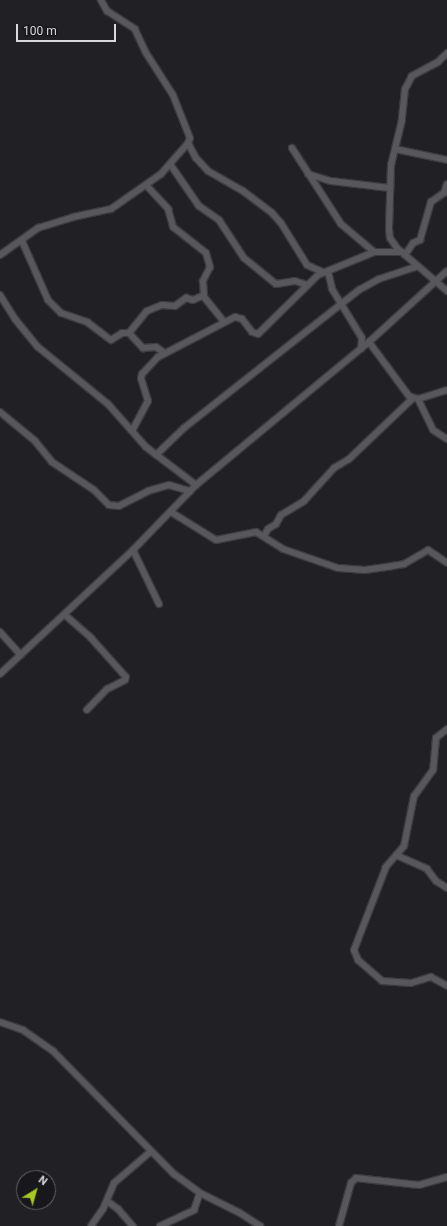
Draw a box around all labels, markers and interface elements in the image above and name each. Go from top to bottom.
scale bar [18,16,118,42]
text: 100 m [23,24,57,38]
north arrow [16,1170,56,1210]
text: N [36,1173,50,1188]

